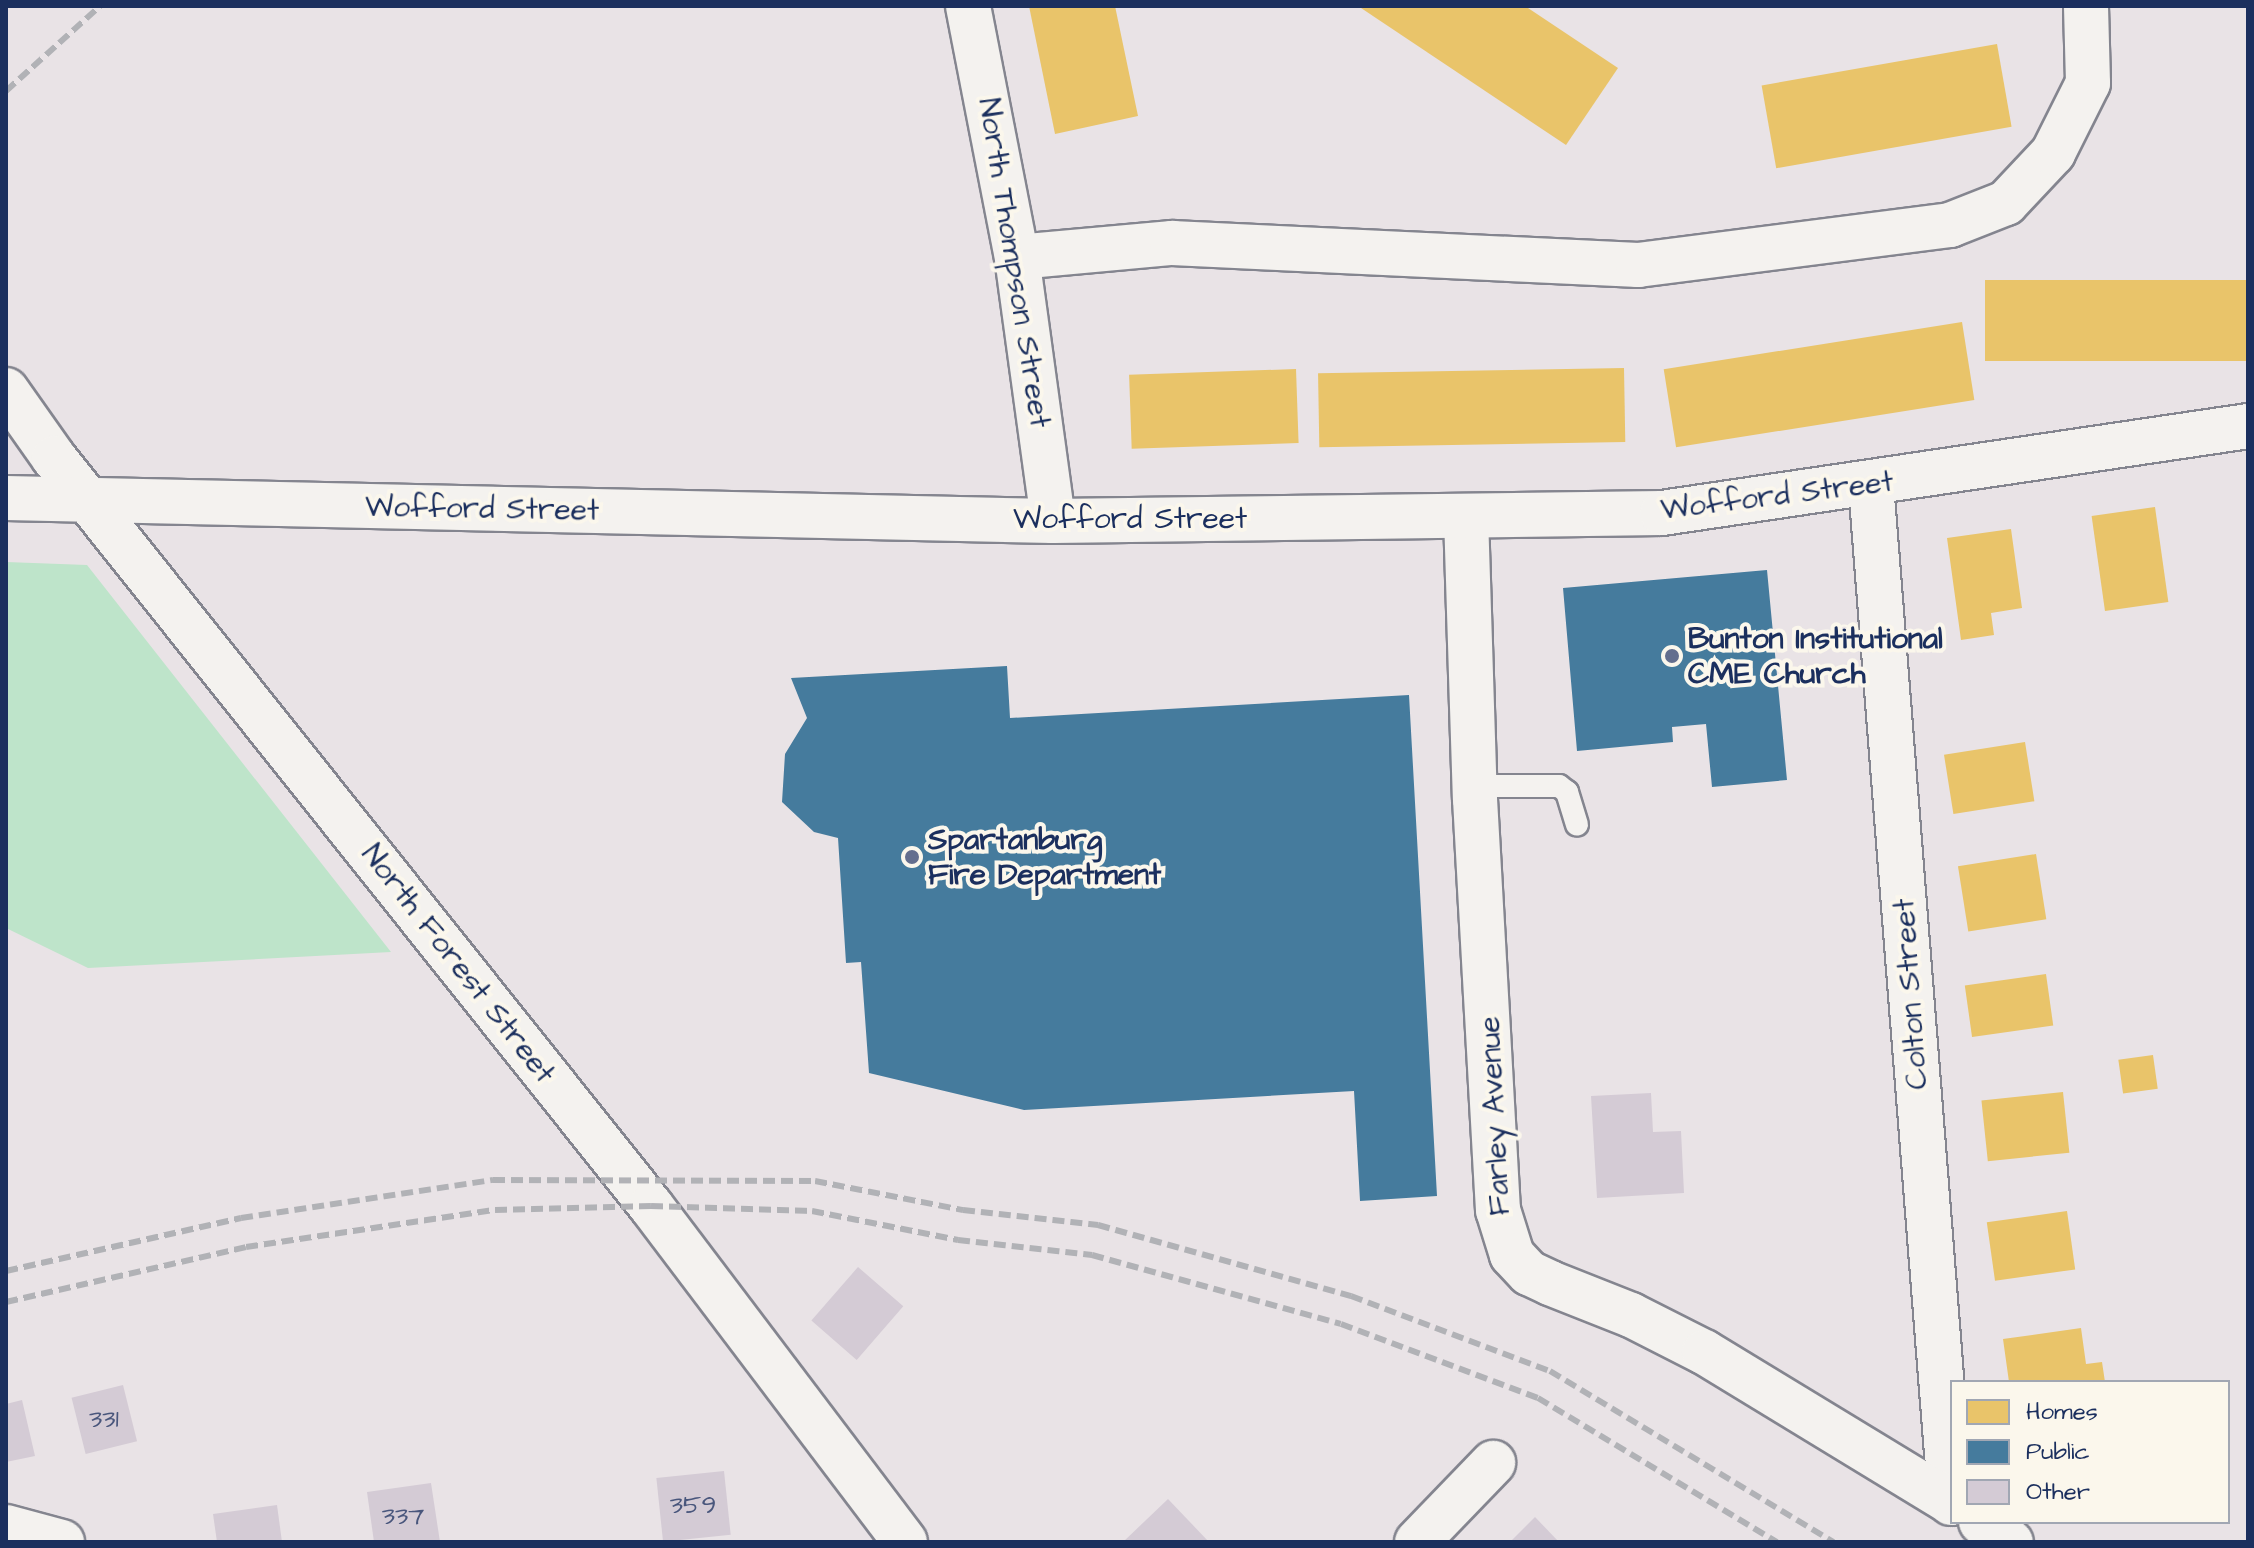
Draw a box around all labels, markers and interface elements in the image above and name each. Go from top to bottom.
street label: North Thompson Street [970,96,1058,430]
street label: Wofford Street [1659,464,1895,528]
street label: Wofford Street [365,489,599,529]
street label: Wofford Street [1013,501,1247,537]
place label: Bunton Institutional CME Church [1688,621,1943,692]
marker: Bunton Institutional CME Church [1663,647,1681,665]
place label: Spartanburg Fire Department [928,822,1161,892]
street label: North Forest Street [353,837,563,1091]
marker: Spartanburg Fire Department [903,848,921,866]
street label: Colton Street [1886,897,1936,1091]
street label: Farley Avenue [1472,1015,1518,1217]
legend [1950,1380,2230,1524]
text: Homes [2026,1395,2098,1429]
house number: 331 [89,1404,119,1436]
text: Public [2026,1435,2090,1469]
text: Other [2026,1475,2090,1509]
house number: 359 [670,1490,716,1522]
house number: 337 [382,1501,424,1533]

